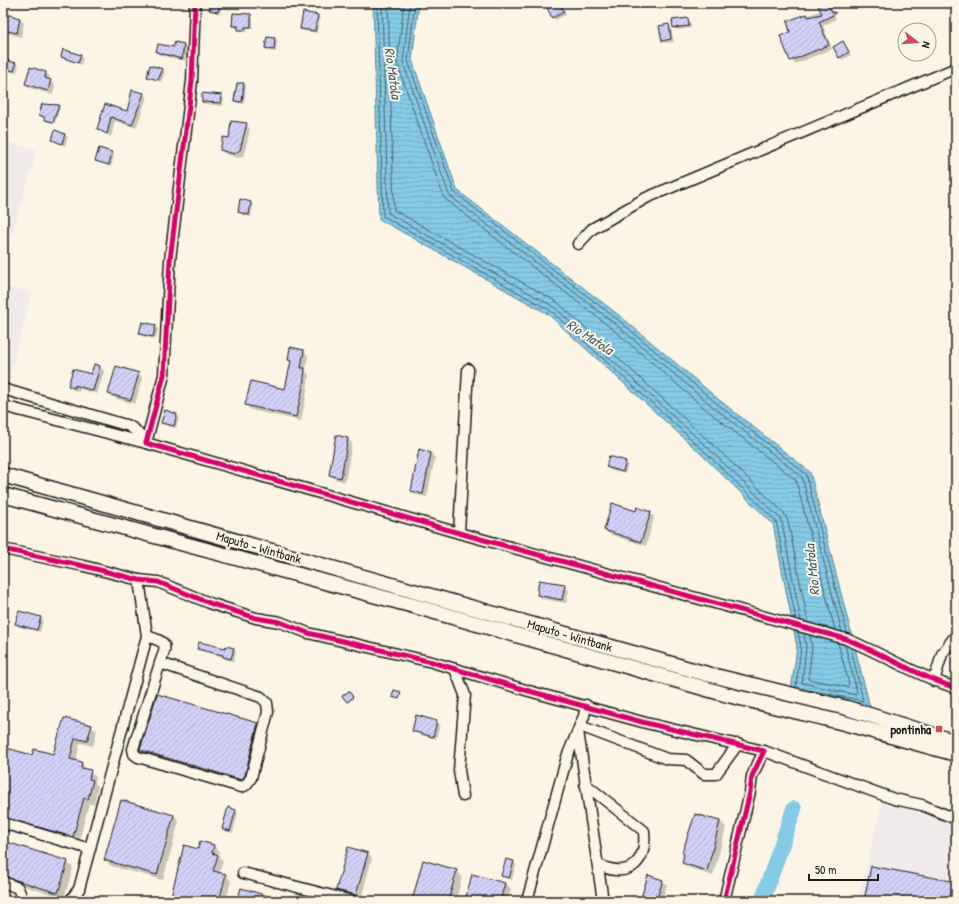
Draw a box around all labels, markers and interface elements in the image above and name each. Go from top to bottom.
north arrow [897,22,937,62]
text: N [919,40,934,50]
water label: Rio Matola [380,46,407,101]
water label: Rio Matola [563,314,618,359]
street label: Maputo - Wintbank [214,526,304,568]
water label: Rio Matola [799,542,824,597]
street label: Maputo - Wintbank [525,614,615,656]
place label: pontinha [891,720,932,739]
marker: pontinha [934,724,944,734]
scale bar [809,856,878,882]
text: 50 m [815,861,836,878]

